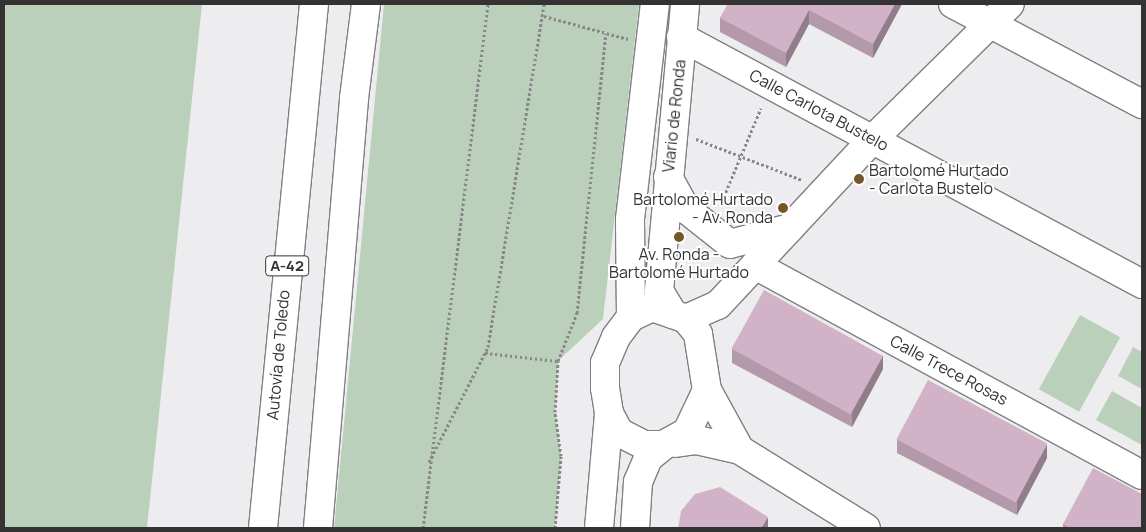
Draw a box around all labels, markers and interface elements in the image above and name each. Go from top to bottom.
street label: Viario de Ronda [659,59,689,173]
street label: Calle Carlota Bustelo [746,65,892,155]
place label: Bartolomé Hurtado - Carlota Bustelo [869,160,1009,198]
marker: Bartolomé Hurtado - Carlota Bustelo [853,173,865,185]
place label: Bartolomé Hurtado - Av. Ronda [633,189,773,227]
marker: Bartolomé Hurtado - Av. Ronda [777,202,789,214]
marker: Av. Ronda - Bartolomé Hurtado [673,231,685,243]
place label: Av. Ronda - Bartolomé Hurtado [609,244,749,282]
road number: A-42 [264,254,310,278]
street label: Autovía de Toledo [263,289,293,421]
street label: Calle Trece Rosas [887,331,1011,409]

